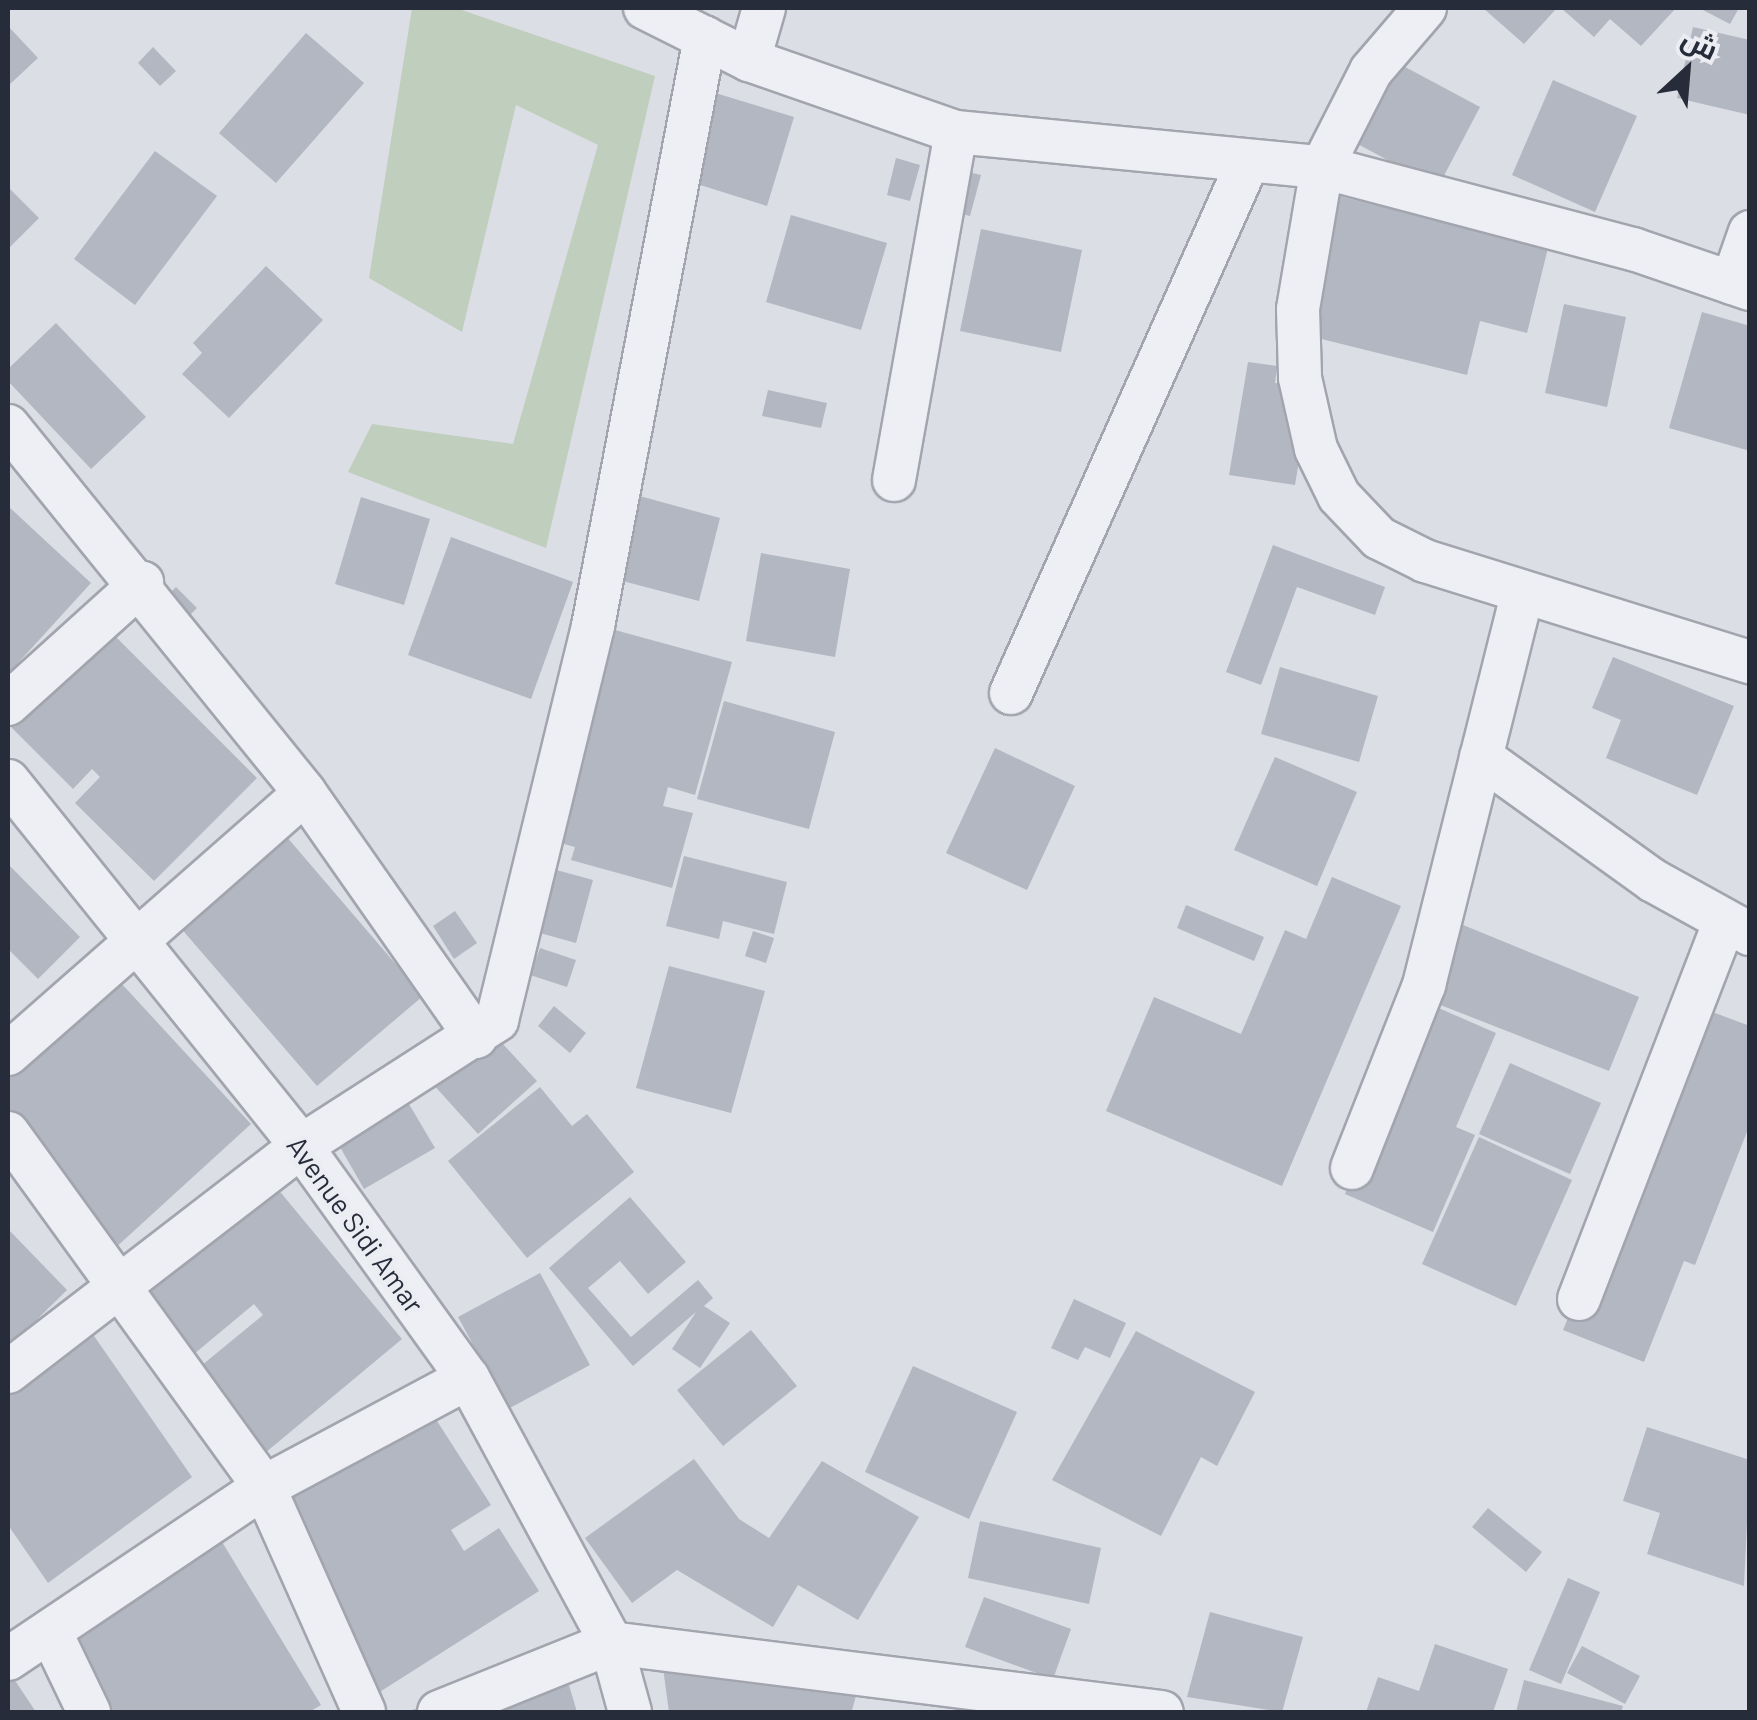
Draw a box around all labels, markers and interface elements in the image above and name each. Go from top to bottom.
north arrow [1637,20,1737,120]
text: ش [1677,20,1724,66]
street label: Avenue Sidi Amar [280,1129,432,1319]

